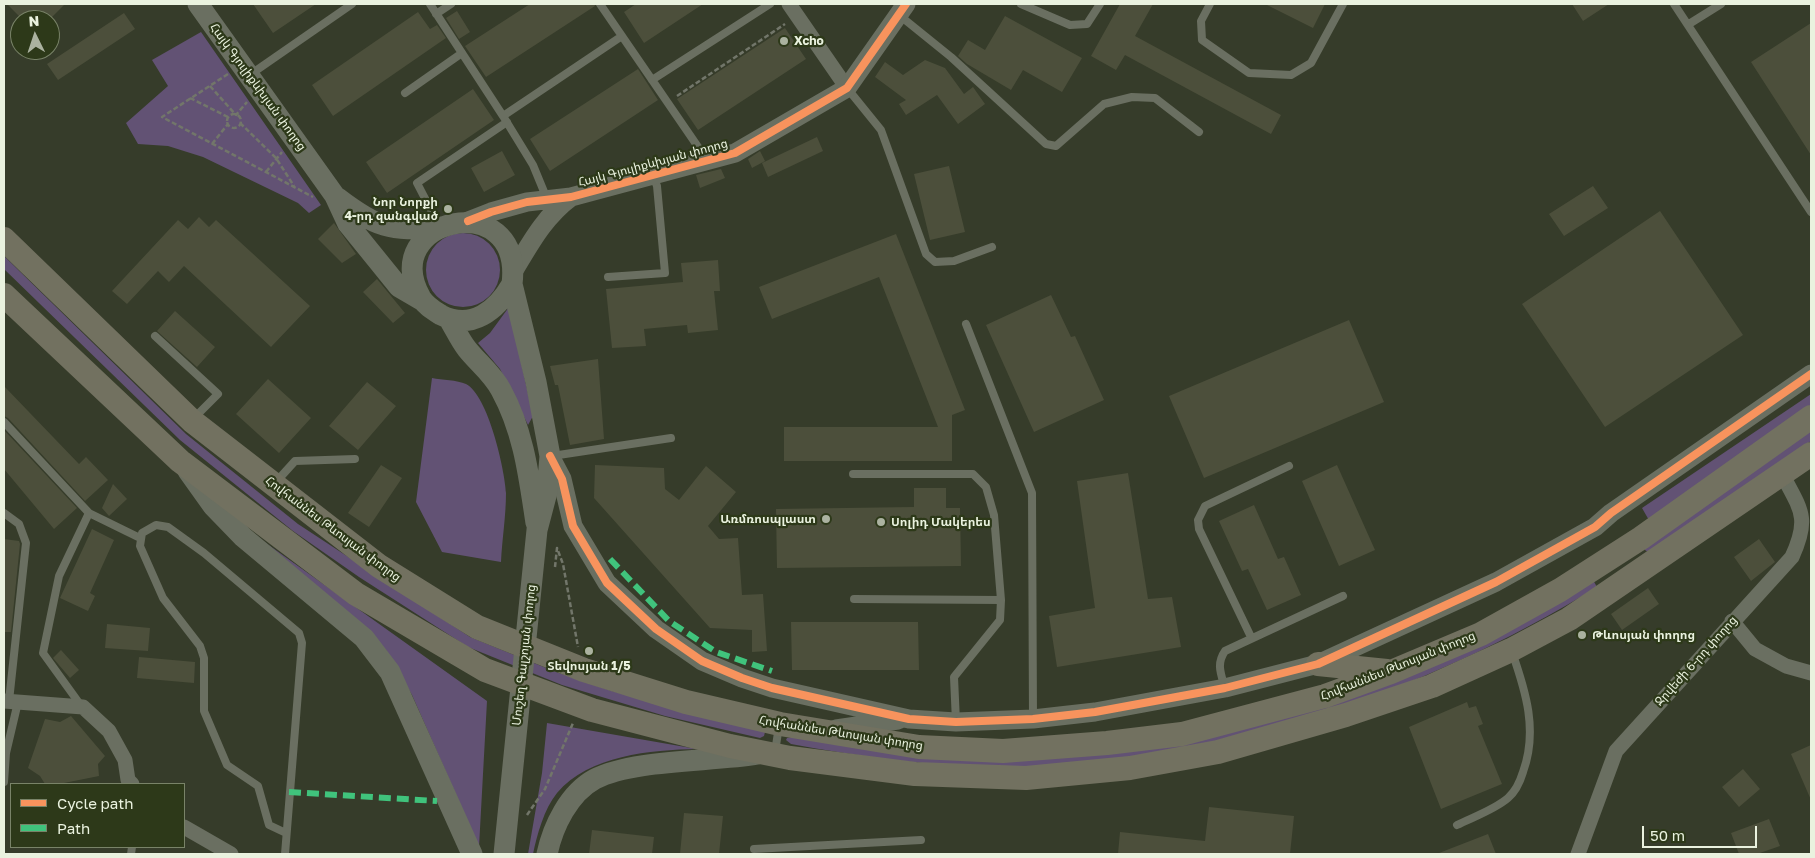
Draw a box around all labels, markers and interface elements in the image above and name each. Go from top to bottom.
north arrow [10,10,60,60]
text: N [28,12,40,29]
street label: Հայկ Գյուլիքևխյան փողոց [207,20,309,154]
place label: Xcho [794,34,824,48]
marker: Xcho [778,35,790,47]
street label: Հայկ Գյուլիքևխյան փողոց [577,136,729,190]
place label: Նոր Նորքի 4-րդ զանգված [344,195,438,223]
marker: Նոր Նորքի 4-րդ զանգված [442,203,454,215]
street label: Հովհաննես Թևոսյան փողոց [262,473,404,585]
place label: Առմռոսպլաստ [720,512,816,526]
marker: Առմռոսպլաստ [820,513,832,525]
place label: Սոլիդ Մակերես [891,515,991,529]
marker: Սոլիդ Մակերես [875,516,887,528]
street label: Մուշեղ Գալշոյան փողոց [509,584,539,726]
street label: Ջրվեժի 6-րդ փողոց [1652,613,1740,709]
street label: Հովհաննես Թևոսյան փողոց [1318,628,1478,704]
place label: Թևոսյան փողոց [1592,628,1695,642]
marker: Թևոսյան փողոց [1576,629,1588,641]
marker: Տեվոսյան 1/5 [583,645,595,657]
place label: Տեվոսյան 1/5 [547,659,631,673]
street label: Հովհաննես Թևոսյան փողոց [758,713,924,753]
legend [10,783,185,848]
text: Cycle path [57,794,133,812]
scale bar [1645,816,1760,848]
text: Path [57,819,90,837]
text: 50 m [1650,826,1685,844]

